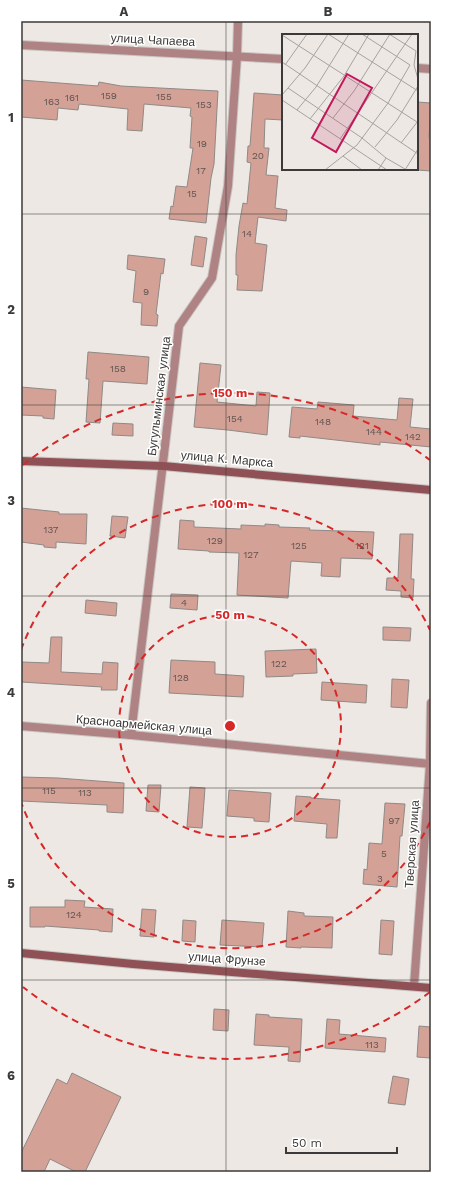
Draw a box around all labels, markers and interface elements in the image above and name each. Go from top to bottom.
text: A [120,4,129,19]
text: B [324,4,333,19]
street label: улица Чапаева [110,31,196,49]
inset map [282,34,418,170]
house number: 159 [101,90,117,101]
house number: 155 [156,91,172,102]
house number: 161 [65,92,79,103]
house number: 163 [44,96,60,107]
house number: 153 [196,99,212,110]
text: 1 [8,110,14,125]
house number: 19 [197,138,207,149]
house number: 20 [252,150,264,161]
house number: 17 [196,165,206,176]
house number: 15 [187,188,197,199]
house number: 14 [242,228,252,239]
house number: 9 [143,286,149,297]
text: 2 [7,302,15,317]
street label: Бугульминская улица [145,335,173,457]
house number: 158 [110,363,126,374]
text: 150 m [213,386,247,400]
house number: 154 [227,413,243,424]
house number: 148 [315,416,331,427]
house number: 144 [366,426,382,437]
house number: 142 [405,431,421,442]
street label: улица К. Маркса [180,448,274,470]
text: 3 [7,493,15,508]
text: 100 m [212,497,248,511]
house number: 137 [44,524,59,535]
house number: 129 [207,535,223,546]
house number: 125 [291,540,307,551]
house number: 121 [355,540,369,551]
house number: 127 [243,549,259,560]
house number: 4 [181,597,187,608]
text: 50 m [215,608,245,622]
house number: 122 [271,658,287,669]
house number: 128 [173,672,189,683]
text: 4 [7,685,16,700]
street label: Красноармейская улица [75,712,213,738]
centre of rings [223,719,237,733]
house number: 115 [42,785,56,796]
house number: 113 [78,787,92,798]
street label: Тверская улица [402,799,422,888]
house number: 97 [388,815,400,826]
house number: 5 [381,848,387,859]
house number: 3 [377,873,383,884]
text: 5 [7,876,15,891]
house number: 124 [66,909,82,920]
street label: улица Фрунзе [188,949,266,969]
house number: 113 [365,1039,379,1050]
text: 6 [7,1068,15,1083]
scale bar [286,1129,397,1155]
text: 50 m [292,1136,322,1150]

